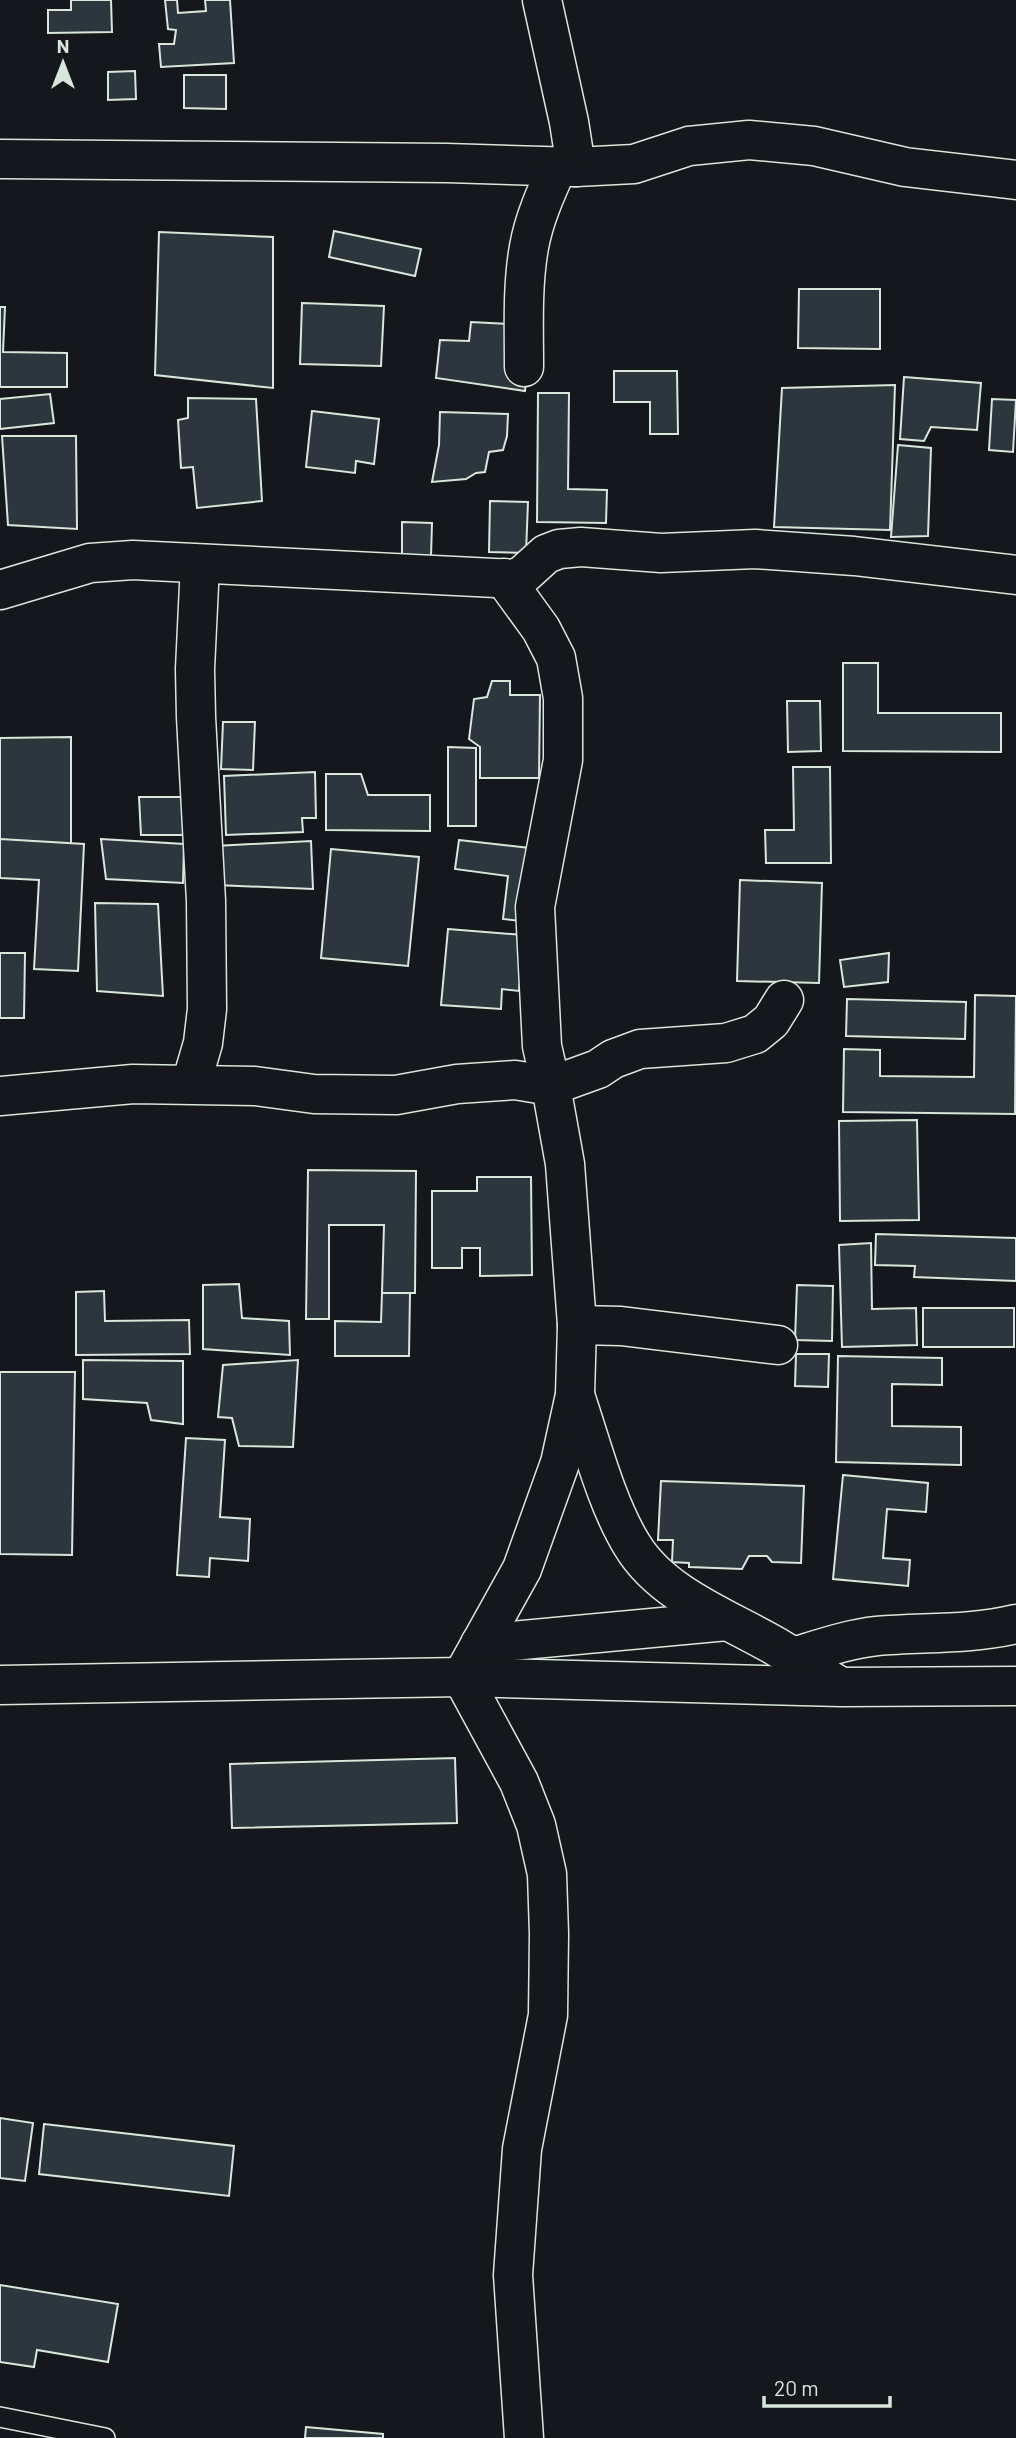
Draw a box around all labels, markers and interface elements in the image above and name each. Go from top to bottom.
north arrow [28,28,98,98]
text: N [57,34,69,57]
scale bar [764,2364,890,2408]
text: 20 m [774,2375,819,2400]

